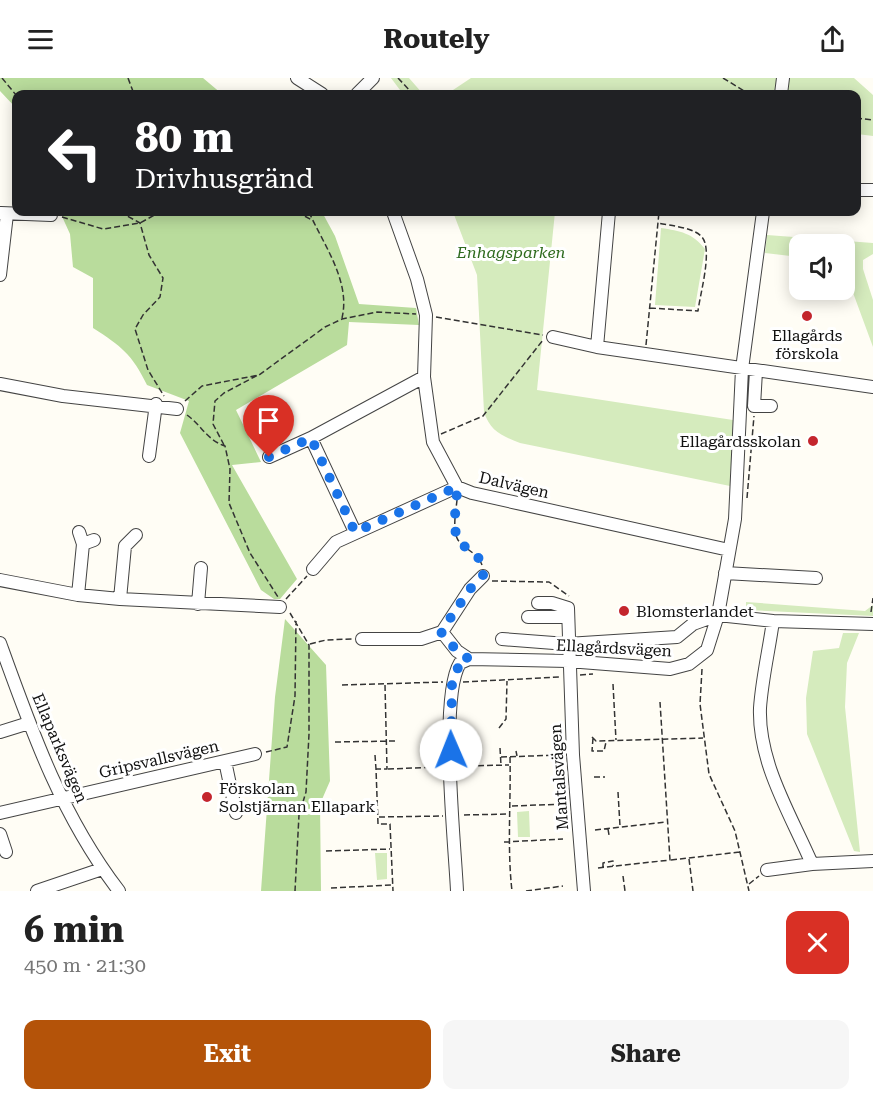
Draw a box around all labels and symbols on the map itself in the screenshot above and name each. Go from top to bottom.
park label: Enhagsparken [456,243,565,262]
marker: Ellagårds förskola [800,309,814,323]
place label: Ellagårds förskola [772,326,843,363]
pin [243,395,294,457]
place label: Ellagårdsskolan [679,432,801,451]
marker: Ellagårdsskolan [806,434,820,448]
street label: Dalvägen [477,468,551,502]
place label: Blomsterlandet [636,602,754,621]
marker: Blomsterlandet [617,604,631,618]
street label: Ellagårdsvägen [556,635,672,661]
street label: Ellaparksvägen [28,690,92,806]
position arrow [419,718,483,782]
street label: Mantalsvägen [546,723,572,831]
street label: Gripsvallsvägen [97,736,221,782]
place label: Förskolan Solstjärnan Ellapark [219,779,375,816]
marker: Förskolan Solstjärnan Ellapark [200,790,214,804]

